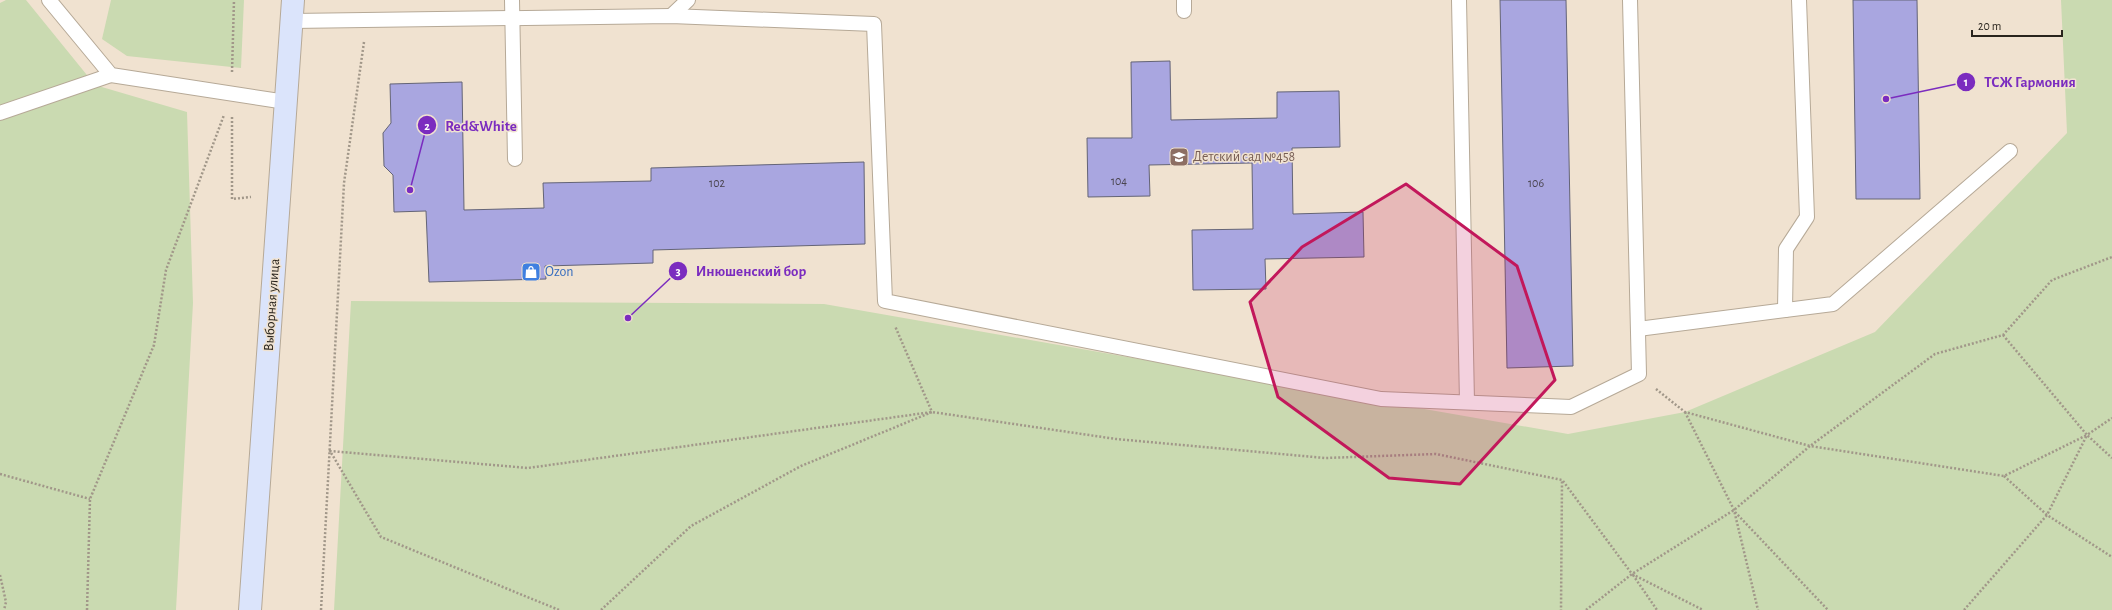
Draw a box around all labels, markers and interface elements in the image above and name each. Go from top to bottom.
scale bar [1972,12,2062,38]
text: 20 m [1978,20,2001,32]
callout: ТСЖ Гармония [1956,68,2083,95]
text: ТСЖ Гармония [1984,75,2076,90]
text: 1 [1964,76,1968,88]
callout: Red&White [417,112,524,139]
text: Red&White [445,119,517,134]
text: 2 [424,120,430,132]
school or university icon: Детский сад №458 [1168,146,1190,168]
place label: Детский сад №458 [1193,150,1295,164]
house number: 104 [1111,175,1127,187]
house number: 102 [709,177,725,189]
house number: 106 [1528,177,1544,189]
callout: Инюшенский бор [668,257,814,284]
street label: Выборная улица [262,258,282,352]
shop icon: Ozon [520,261,542,283]
text: Инюшенский бор [696,264,806,279]
place label: Ozon [545,265,573,279]
text: 3 [675,265,681,277]

